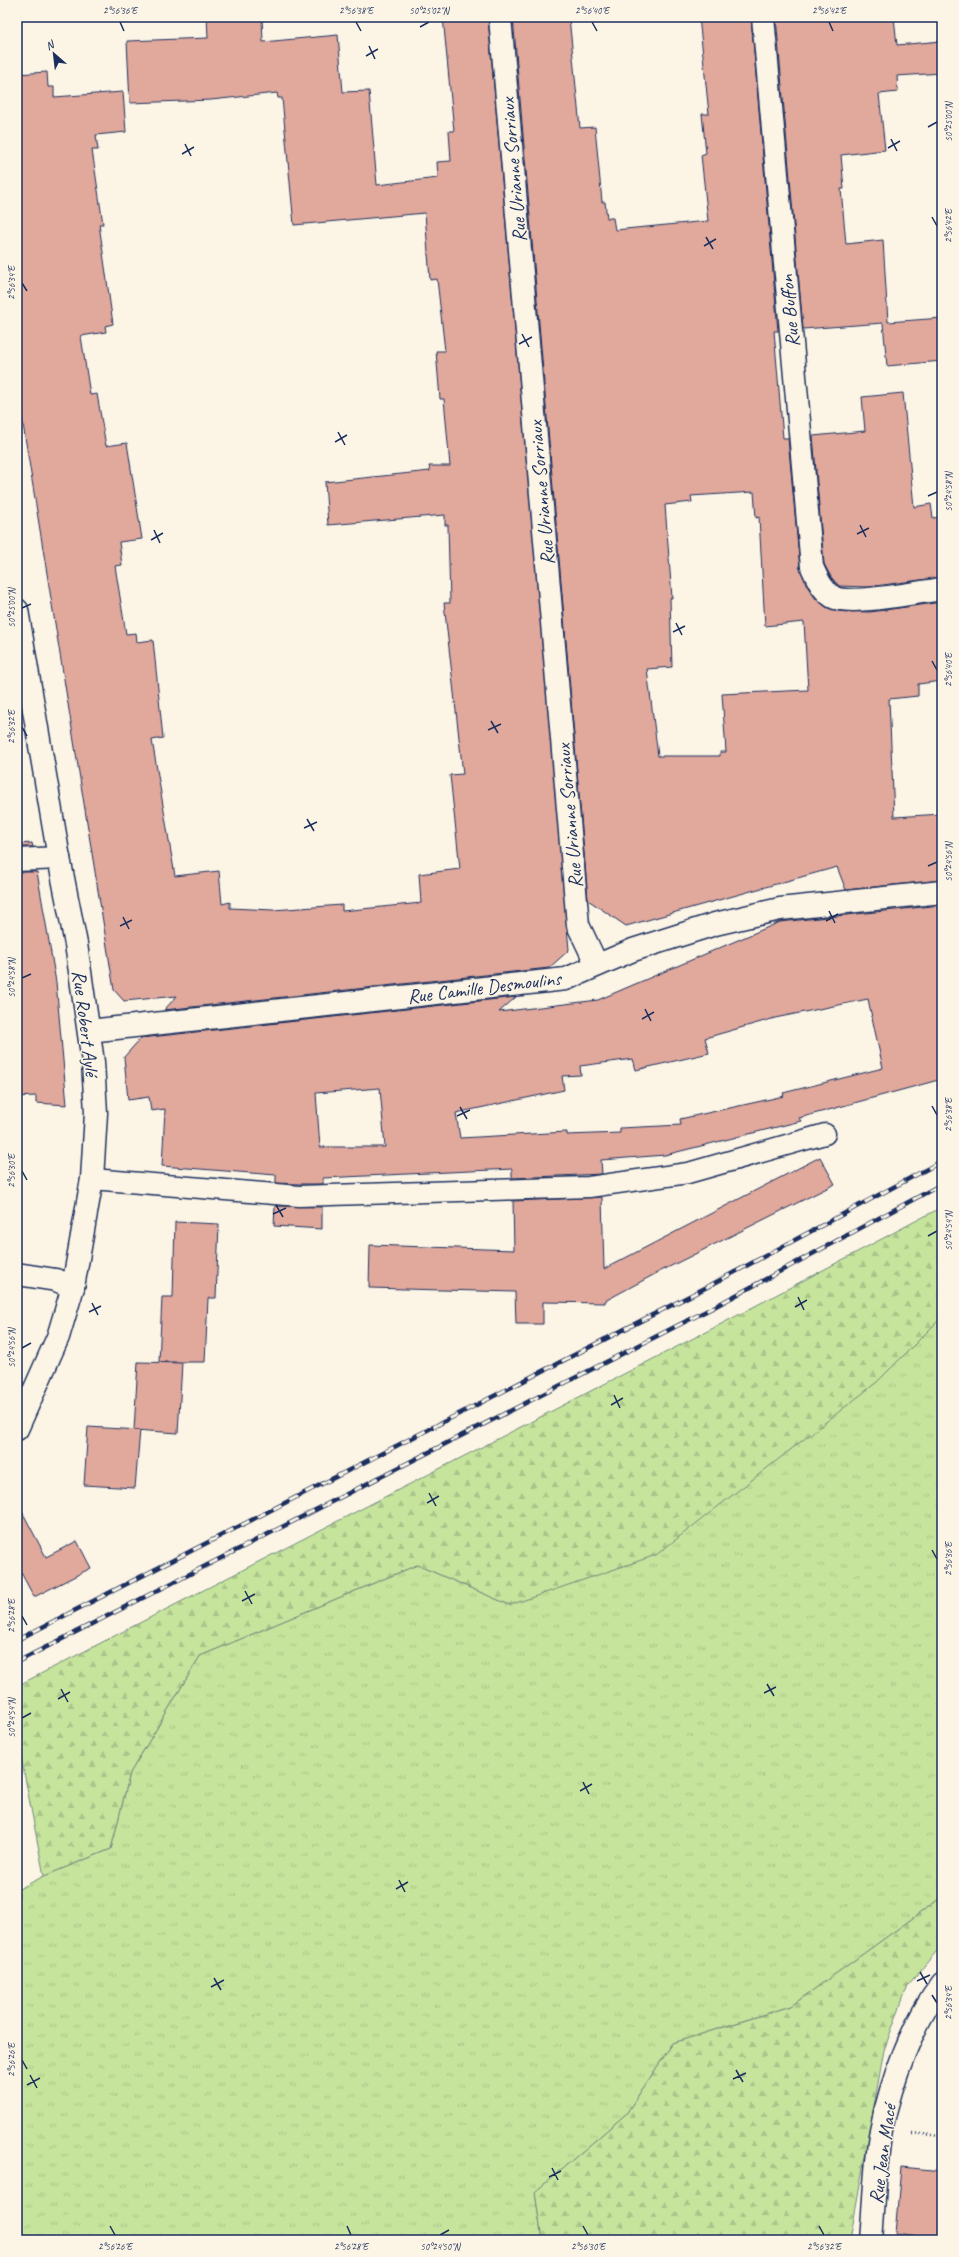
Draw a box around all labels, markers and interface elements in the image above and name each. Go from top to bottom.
text: 2°56'36"E [103,4,139,17]
text: 2°56'38"E [339,4,375,17]
text: 50°25'02"N [409,4,451,17]
text: 2°56'40"E [575,4,611,17]
text: 2°56'42"E [812,4,848,17]
north arrow [34,34,74,74]
text: N [43,36,58,53]
street label: Rue Urianne Sorriaux [495,95,532,243]
text: 50°25'00"N [942,100,955,142]
text: 2°56'42"E [942,207,955,243]
text: 2°56'34"E [5,264,18,300]
street label: Rue Buffon [774,273,805,348]
street label: Rue Urianne Sorriaux [523,418,560,566]
text: 50°24'58"N [942,470,955,512]
text: 50°25'00"N [5,586,18,628]
text: 2°56'40"E [942,651,955,687]
text: 2°56'32"E [5,708,18,744]
street label: Rue Urianne Sorriaux [551,741,588,889]
text: 50°24'56"N [942,840,955,882]
text: 50°24'58"N [5,956,18,998]
street label: Rue Camille Desmoulins [406,965,564,1009]
street label: Rue Robert Aylé [67,969,105,1081]
text: 2°56'38"E [942,1096,955,1132]
text: 2°56'30"E [5,1152,18,1188]
text: 50°24'54"N [942,1209,955,1251]
text: 50°24'56"N [5,1326,18,1368]
text: 2°56'36"E [942,1540,955,1576]
text: 2°56'28"E [5,1597,18,1633]
text: 50°24'54"N [5,1696,18,1738]
text: 2°56'34"E [942,1984,955,2020]
text: 2°56'26"E [5,2041,18,2077]
street label: Rue Jean Macé [863,2099,902,2205]
text: 2°56'26"E [98,2240,134,2253]
text: 2°56'28"E [334,2240,370,2253]
text: 50°24'50"N [420,2240,462,2253]
text: 2°56'30"E [571,2240,607,2253]
text: 2°56'32"E [807,2240,843,2253]

